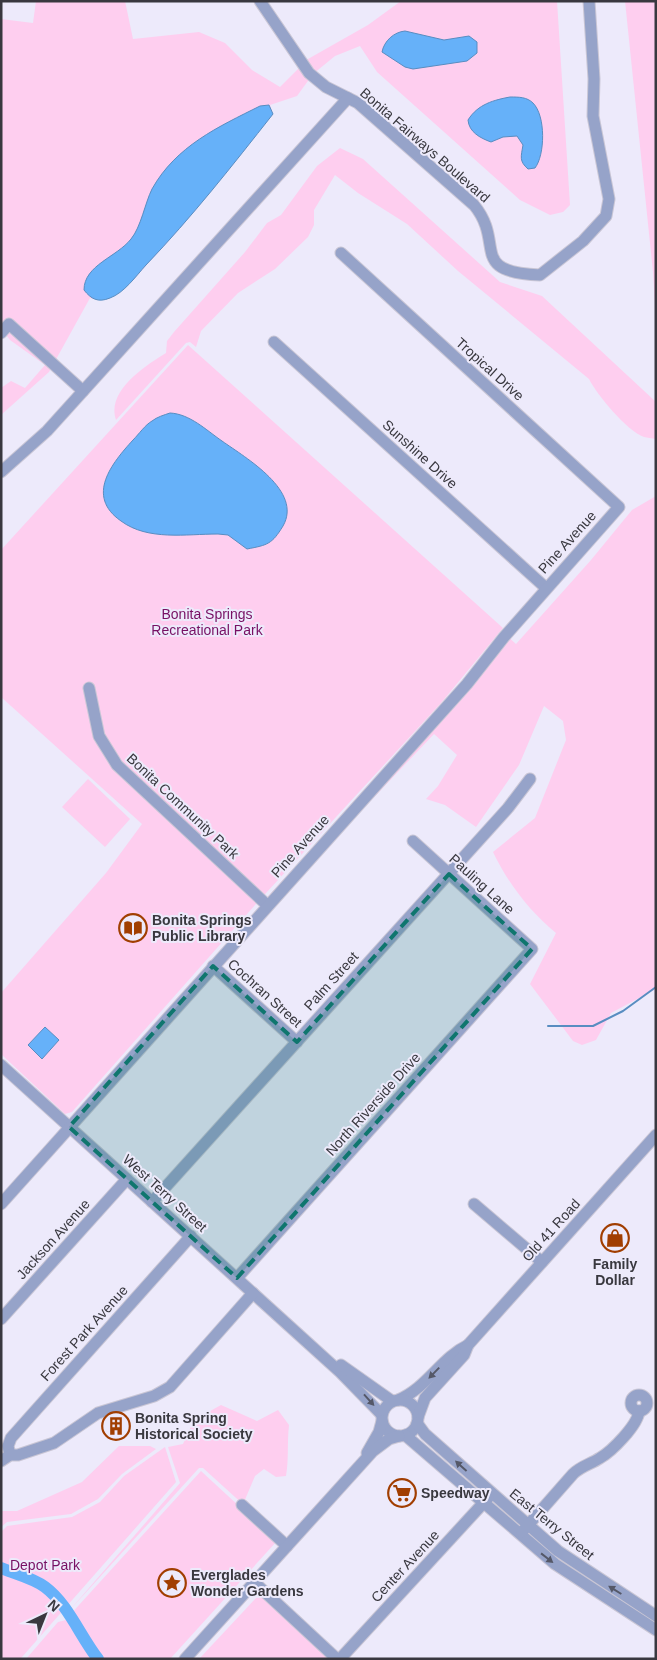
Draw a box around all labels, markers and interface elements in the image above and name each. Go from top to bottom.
street label: Bonita Fairways Boulevard [357,84,493,206]
street label: Tropical Drive [453,334,527,404]
street label: Sunshine Drive [379,416,461,492]
street label: Pine Avenue [535,507,599,576]
park label: Bonita Springs Recreational Park [151,606,264,638]
street label: Bonita Community Park [124,750,243,863]
street label: Pine Avenue [268,811,332,880]
street label: Pauling Lane [446,851,518,917]
place label: Bonita Springs Public Library [152,912,252,944]
library icon: Bonita Springs Public Library [118,913,148,943]
street label: Palm Street [301,948,361,1014]
street label: Cochran Street [225,956,305,1031]
street label: North Riverside Drive [323,1049,424,1159]
street label: West Terry Street [120,1151,210,1235]
street label: Old 41 Road [519,1195,583,1265]
street label: Jackson Avenue [13,1196,93,1282]
shop icon: Family Dollar [600,1223,630,1253]
place label: Family Dollar [593,1256,637,1288]
street label: Forest Park Avenue [37,1282,131,1384]
one-way arrow [428,1367,440,1379]
one-way arrow [363,1393,375,1405]
place label: Bonita Spring Historical Society [135,1410,253,1442]
building icon: Bonita Spring Historical Society [101,1411,131,1441]
one-way arrow [455,1461,468,1472]
supermarket icon: Speedway [387,1478,417,1508]
place label: Speedway [421,1485,490,1501]
street label: East Terry Street [507,1485,598,1563]
street label: Center Avenue [368,1527,442,1605]
one-way arrow [540,1552,553,1563]
park label: Depot Park [10,1557,81,1573]
place label: Everglades Wonder Gardens [191,1567,304,1599]
place icon: Everglades Wonder Gardens [157,1568,187,1598]
one-way arrow [608,1585,621,1594]
north arrow [20,1590,70,1640]
text: N [45,1596,63,1615]

